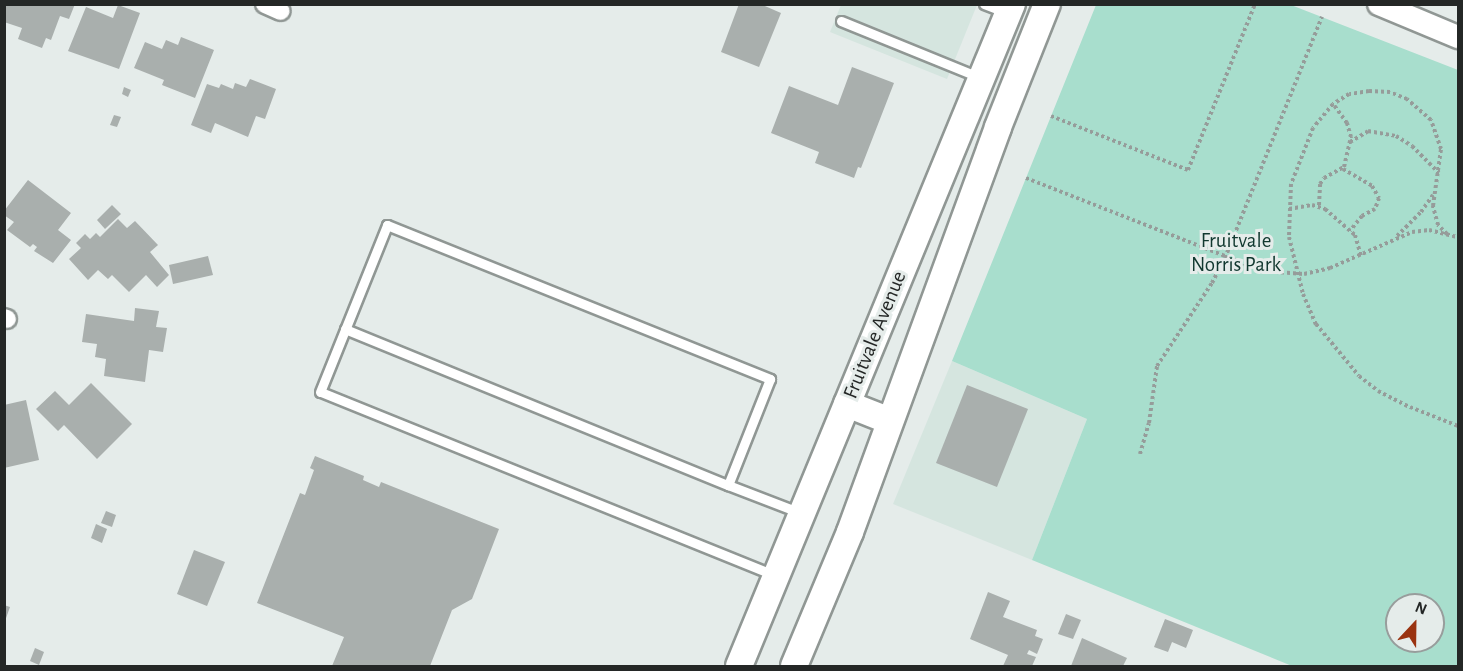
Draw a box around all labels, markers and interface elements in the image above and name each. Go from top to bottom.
park label: Fruitvale Norris Park [1191,228,1281,278]
street label: Fruitvale Avenue [838,268,912,402]
north arrow [1385,593,1445,653]
text: N [1413,599,1429,618]

